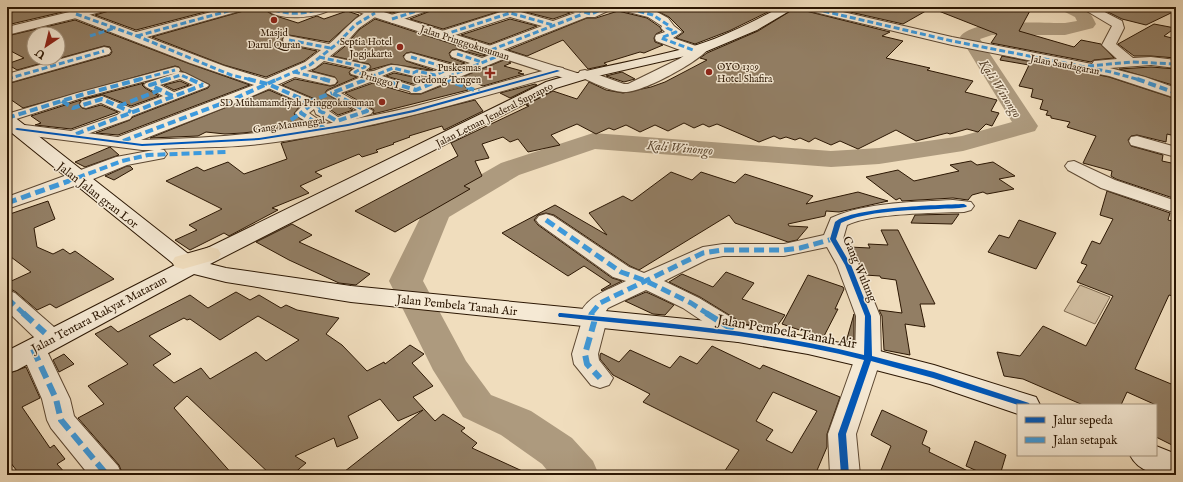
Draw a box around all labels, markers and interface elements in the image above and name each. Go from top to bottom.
marker: Masjid Darul Quran [269,15,279,25]
street label: Jalan Pringgokusuman [417,23,511,64]
north arrow [26,26,66,66]
place label: Masjid Darul Quran [248,27,301,52]
place label: Septia Hotel Jogjakarta [340,36,393,61]
marker: Septia Hotel Jogjakarta [395,42,405,52]
text: U [32,45,49,62]
street label: Jalan Saudagaran [1028,52,1101,79]
water label: Kali Winongo [973,55,1025,122]
place label: OYO 1309 Hotel Shafira [717,61,773,86]
place label: Puskesmas Gedong Tengen [413,62,482,87]
marker: Puskesmas Gedong Tengen [484,67,496,79]
marker: OYO 1309 Hotel Shafira [704,67,714,77]
street label: Pringgo I [358,69,401,92]
street label: Jalan Letnan Jenderal Suprapto [433,80,556,151]
place label: SD Muhamamdiyah Pringgokusuman [220,97,375,110]
marker: SD Muhamamdiyah Pringgokusuman [377,97,387,107]
street label: Gang Manunggal [252,114,326,137]
water label: Kali Winongo [645,137,714,161]
street label: Jalan Jalan gran Lor [52,158,142,233]
street label: Gang Wulung [839,234,880,305]
street label: Jalan Tentara Rakyat Mataram [27,272,170,358]
street label: Jalan Pembela Tanah Air [394,291,519,320]
street label: Jalan Pembela Tanah Air [714,311,858,353]
legend [1017,404,1157,456]
text: Jalur sepeda [1051,413,1113,429]
text: Jalan setapak [1051,433,1118,449]

